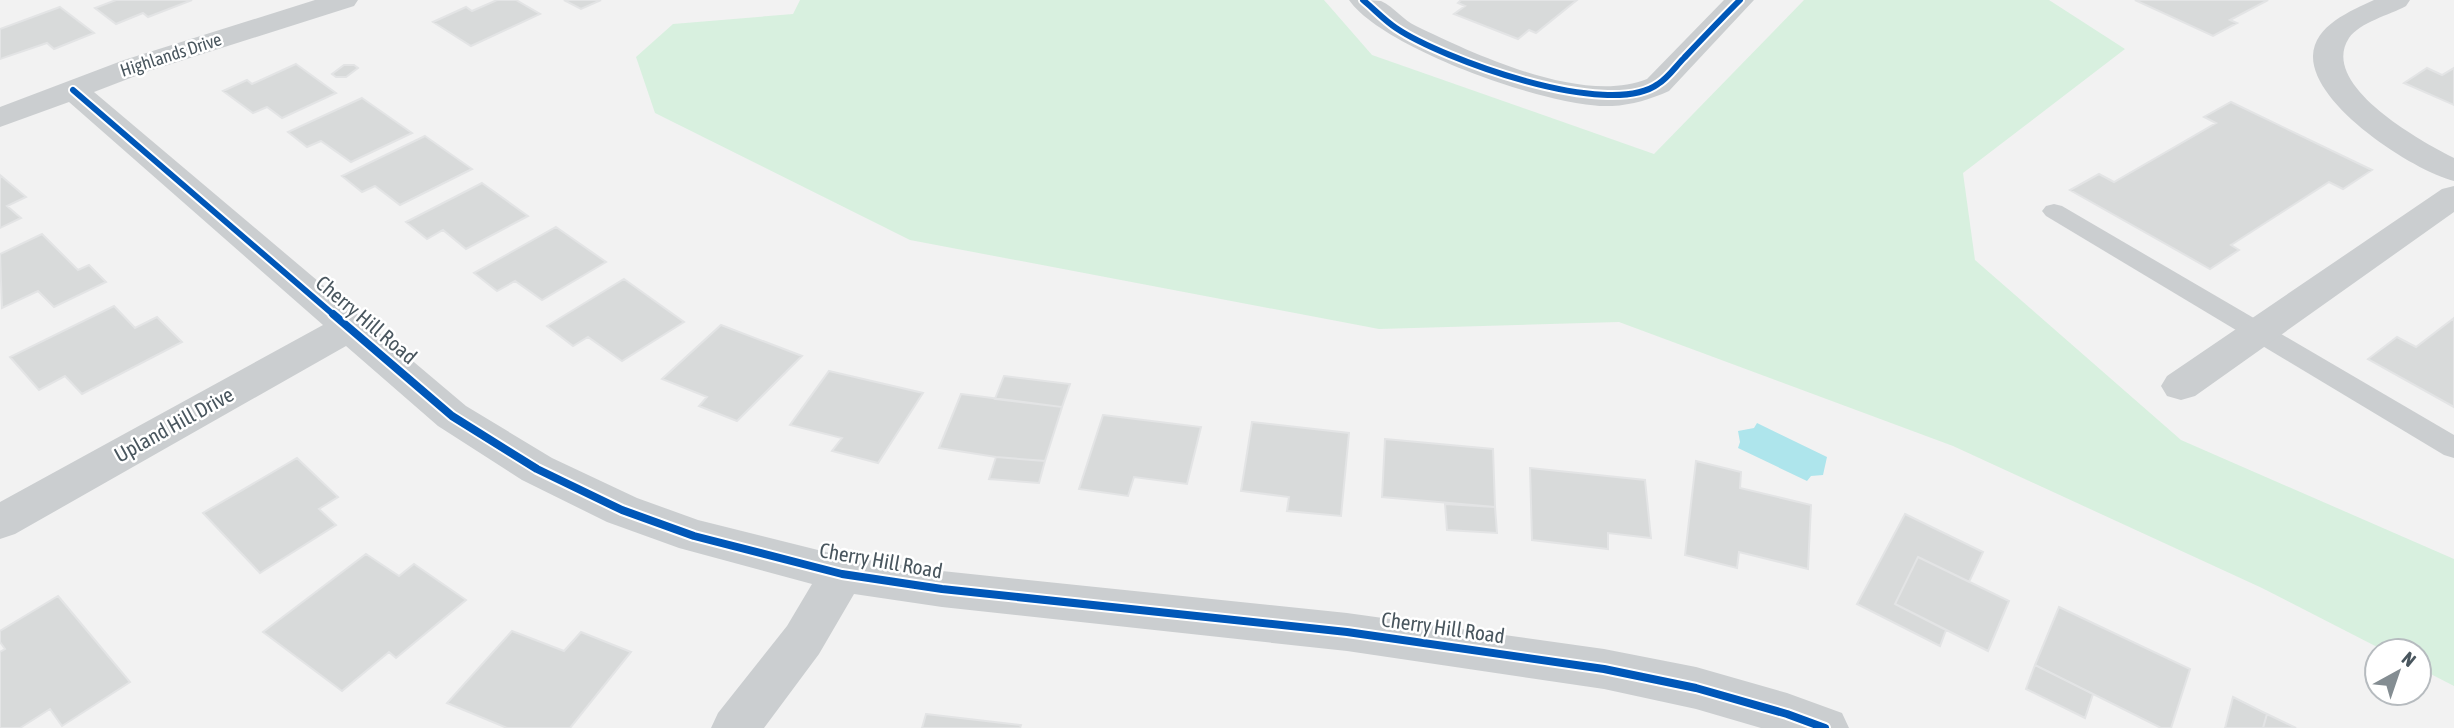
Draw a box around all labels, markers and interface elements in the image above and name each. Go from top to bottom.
street label: Highlands Drive [118,28,224,81]
street label: Cherry Hill Road [311,270,422,368]
street label: Upland Hill Drive [110,382,237,467]
street label: Cherry Hill Road [818,537,944,583]
street label: Cherry Hill Road [1380,606,1506,648]
north arrow [2363,637,2433,707]
text: N [2398,647,2420,671]

